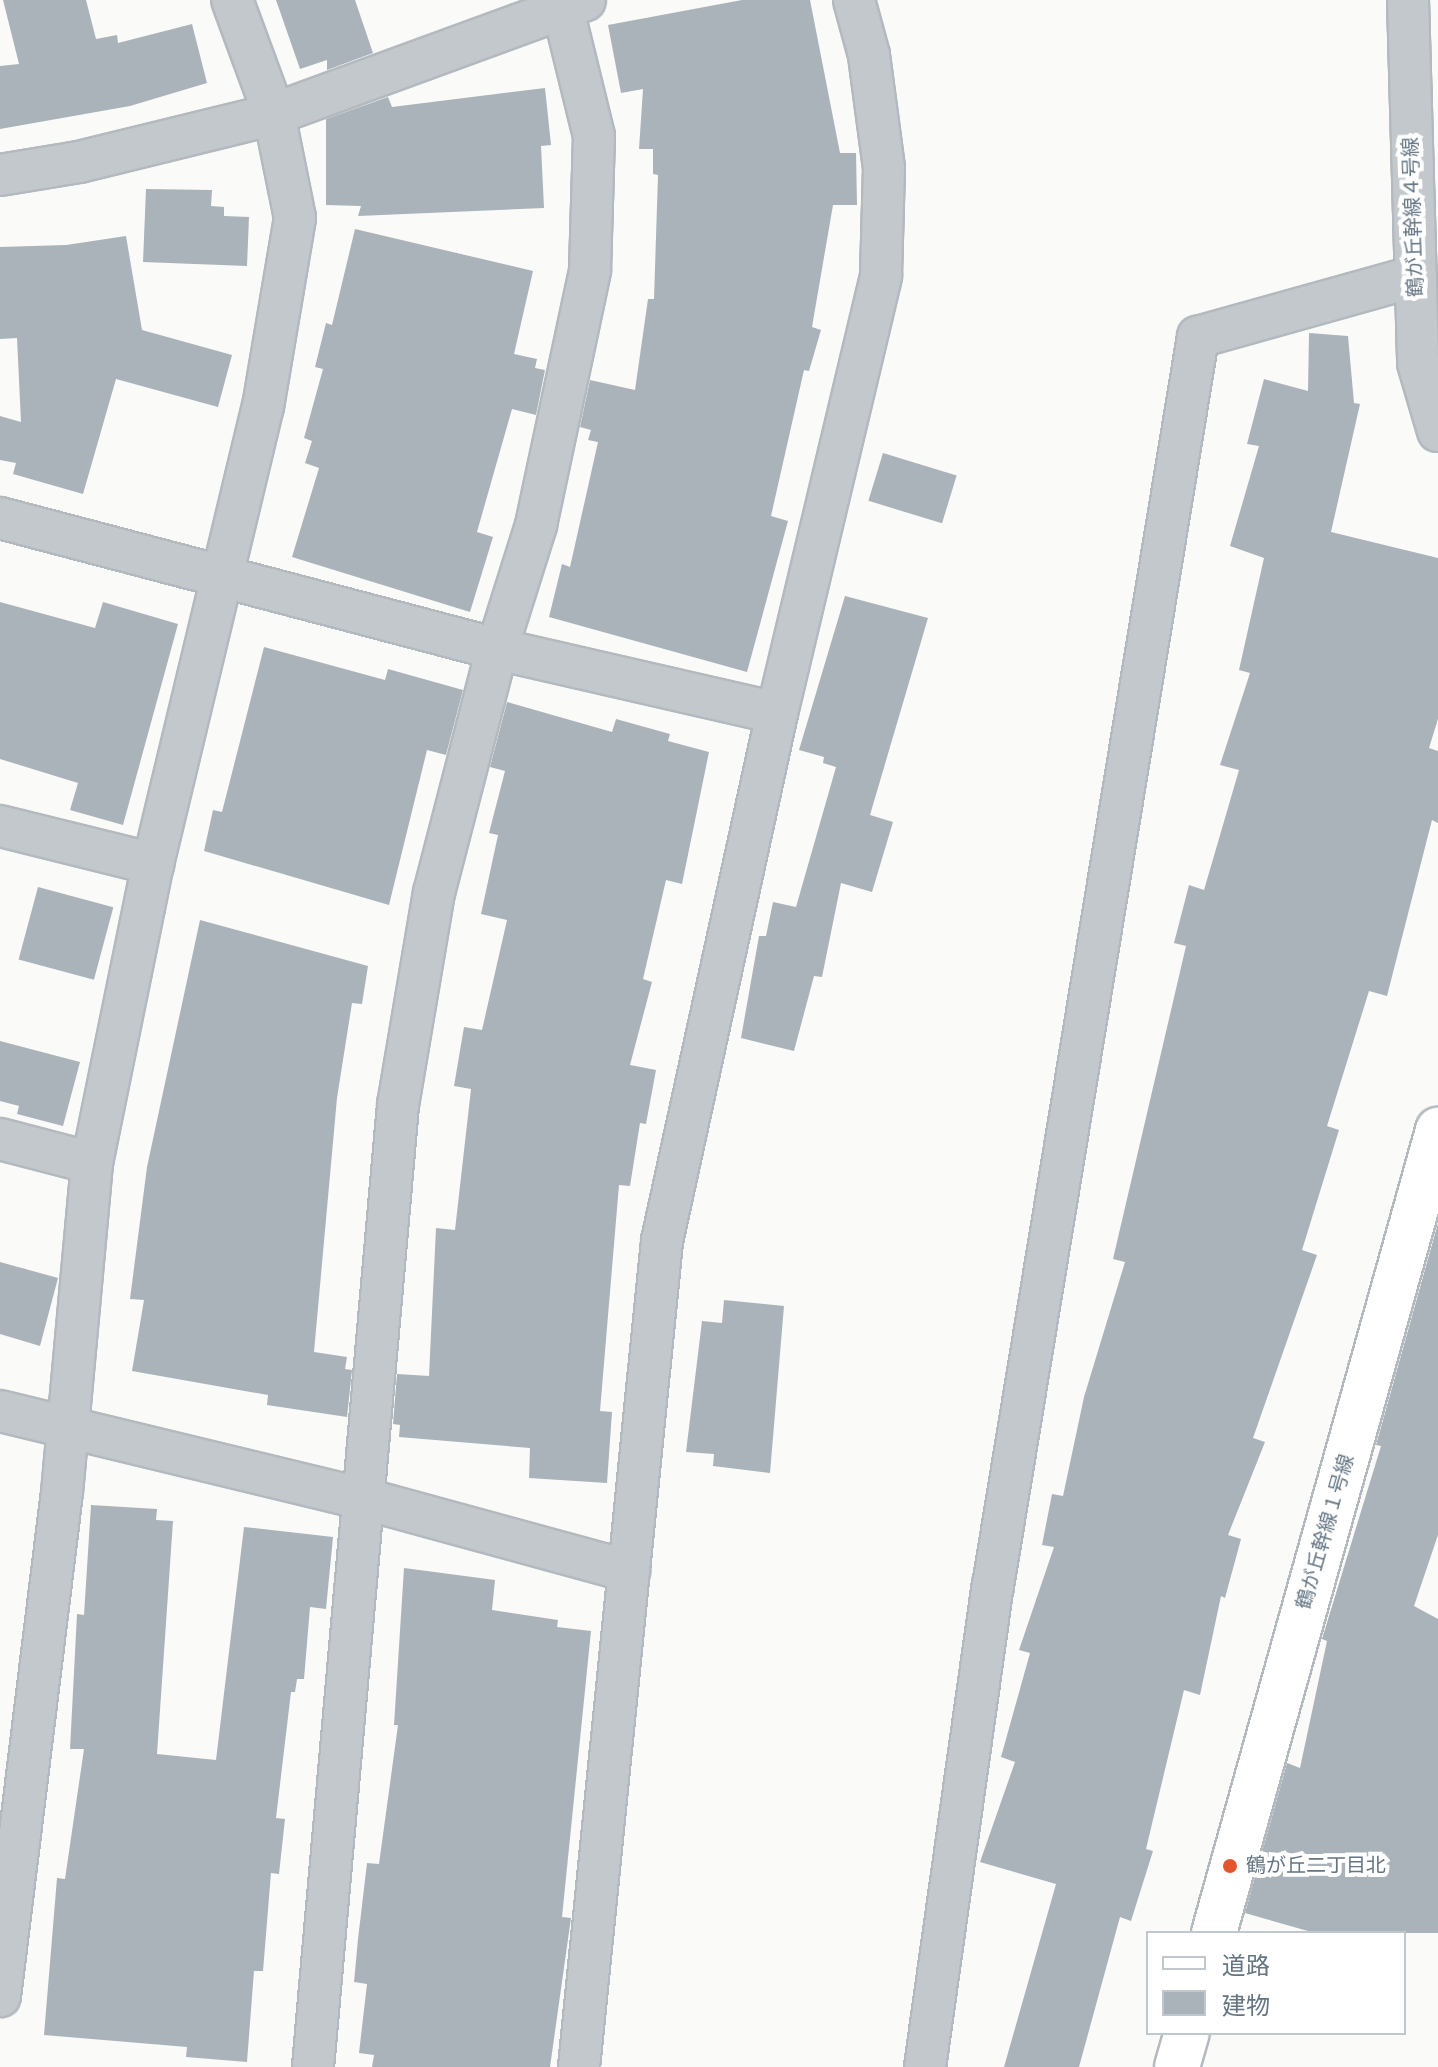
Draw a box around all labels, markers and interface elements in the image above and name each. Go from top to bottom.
street label: 鶴が丘幹線４号線 [1399,137,1429,297]
street label: 鶴が丘幹線１号線 [1292,1452,1360,1612]
place label: 鶴が丘二丁目北 [1246,1854,1386,1878]
marker: 鶴が丘二丁目北 [1221,1857,1239,1875]
legend [1146,1931,1406,2035]
text: 道路 [1222,1952,1270,1981]
text: 建物 [1222,1992,1270,2021]

